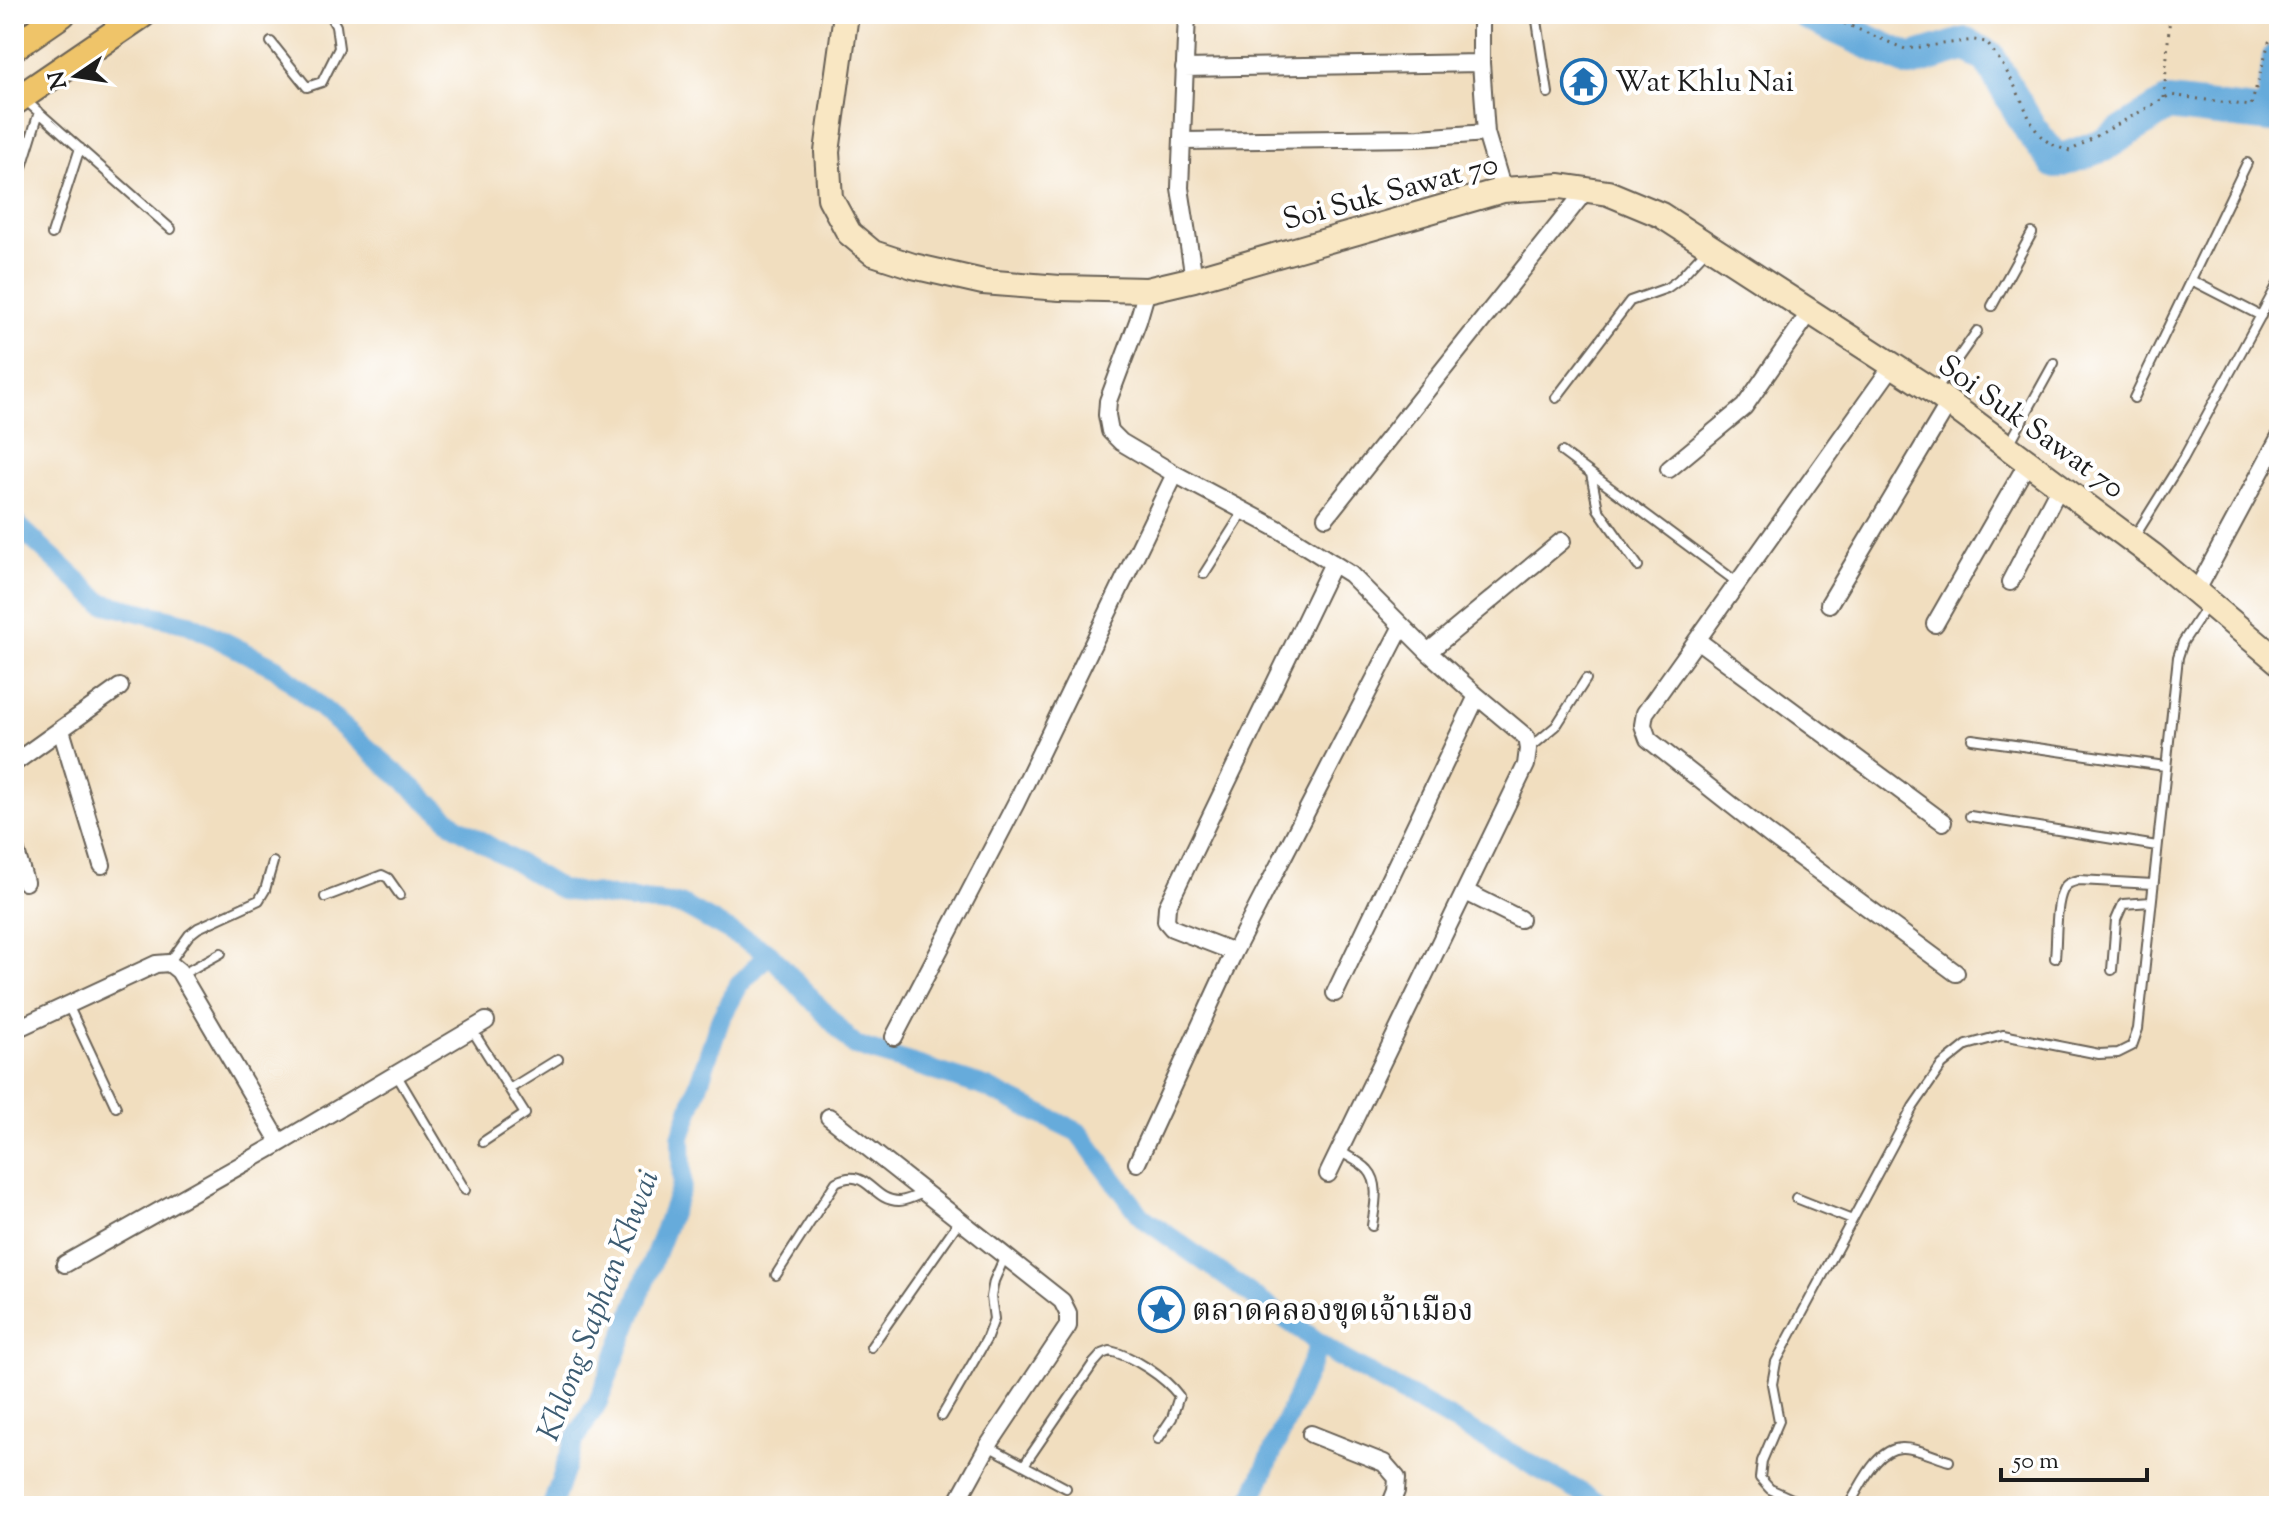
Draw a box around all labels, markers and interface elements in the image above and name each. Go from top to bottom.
north arrow [36,36,116,116]
temple icon: Wat Khlu Nai [1560,57,1608,105]
place label: Wat Khlu Nai [1615,62,1794,105]
text: N [42,67,77,92]
street label: Soi Suk Sawat 70 [1278,144,1503,243]
street label: Soi Suk Sawat 70 [1928,346,2133,510]
water label: Khlong Saphan Khwai [527,1164,673,1448]
place icon: ตลาดคลองขุดเจ้าเมือง [1137,1286,1185,1334]
place label: ตลาดคลองขุดเจ้าเมือง [1192,1291,1473,1334]
scale bar [2001,1432,2147,1482]
text: 50 m [2011,1445,2059,1479]

